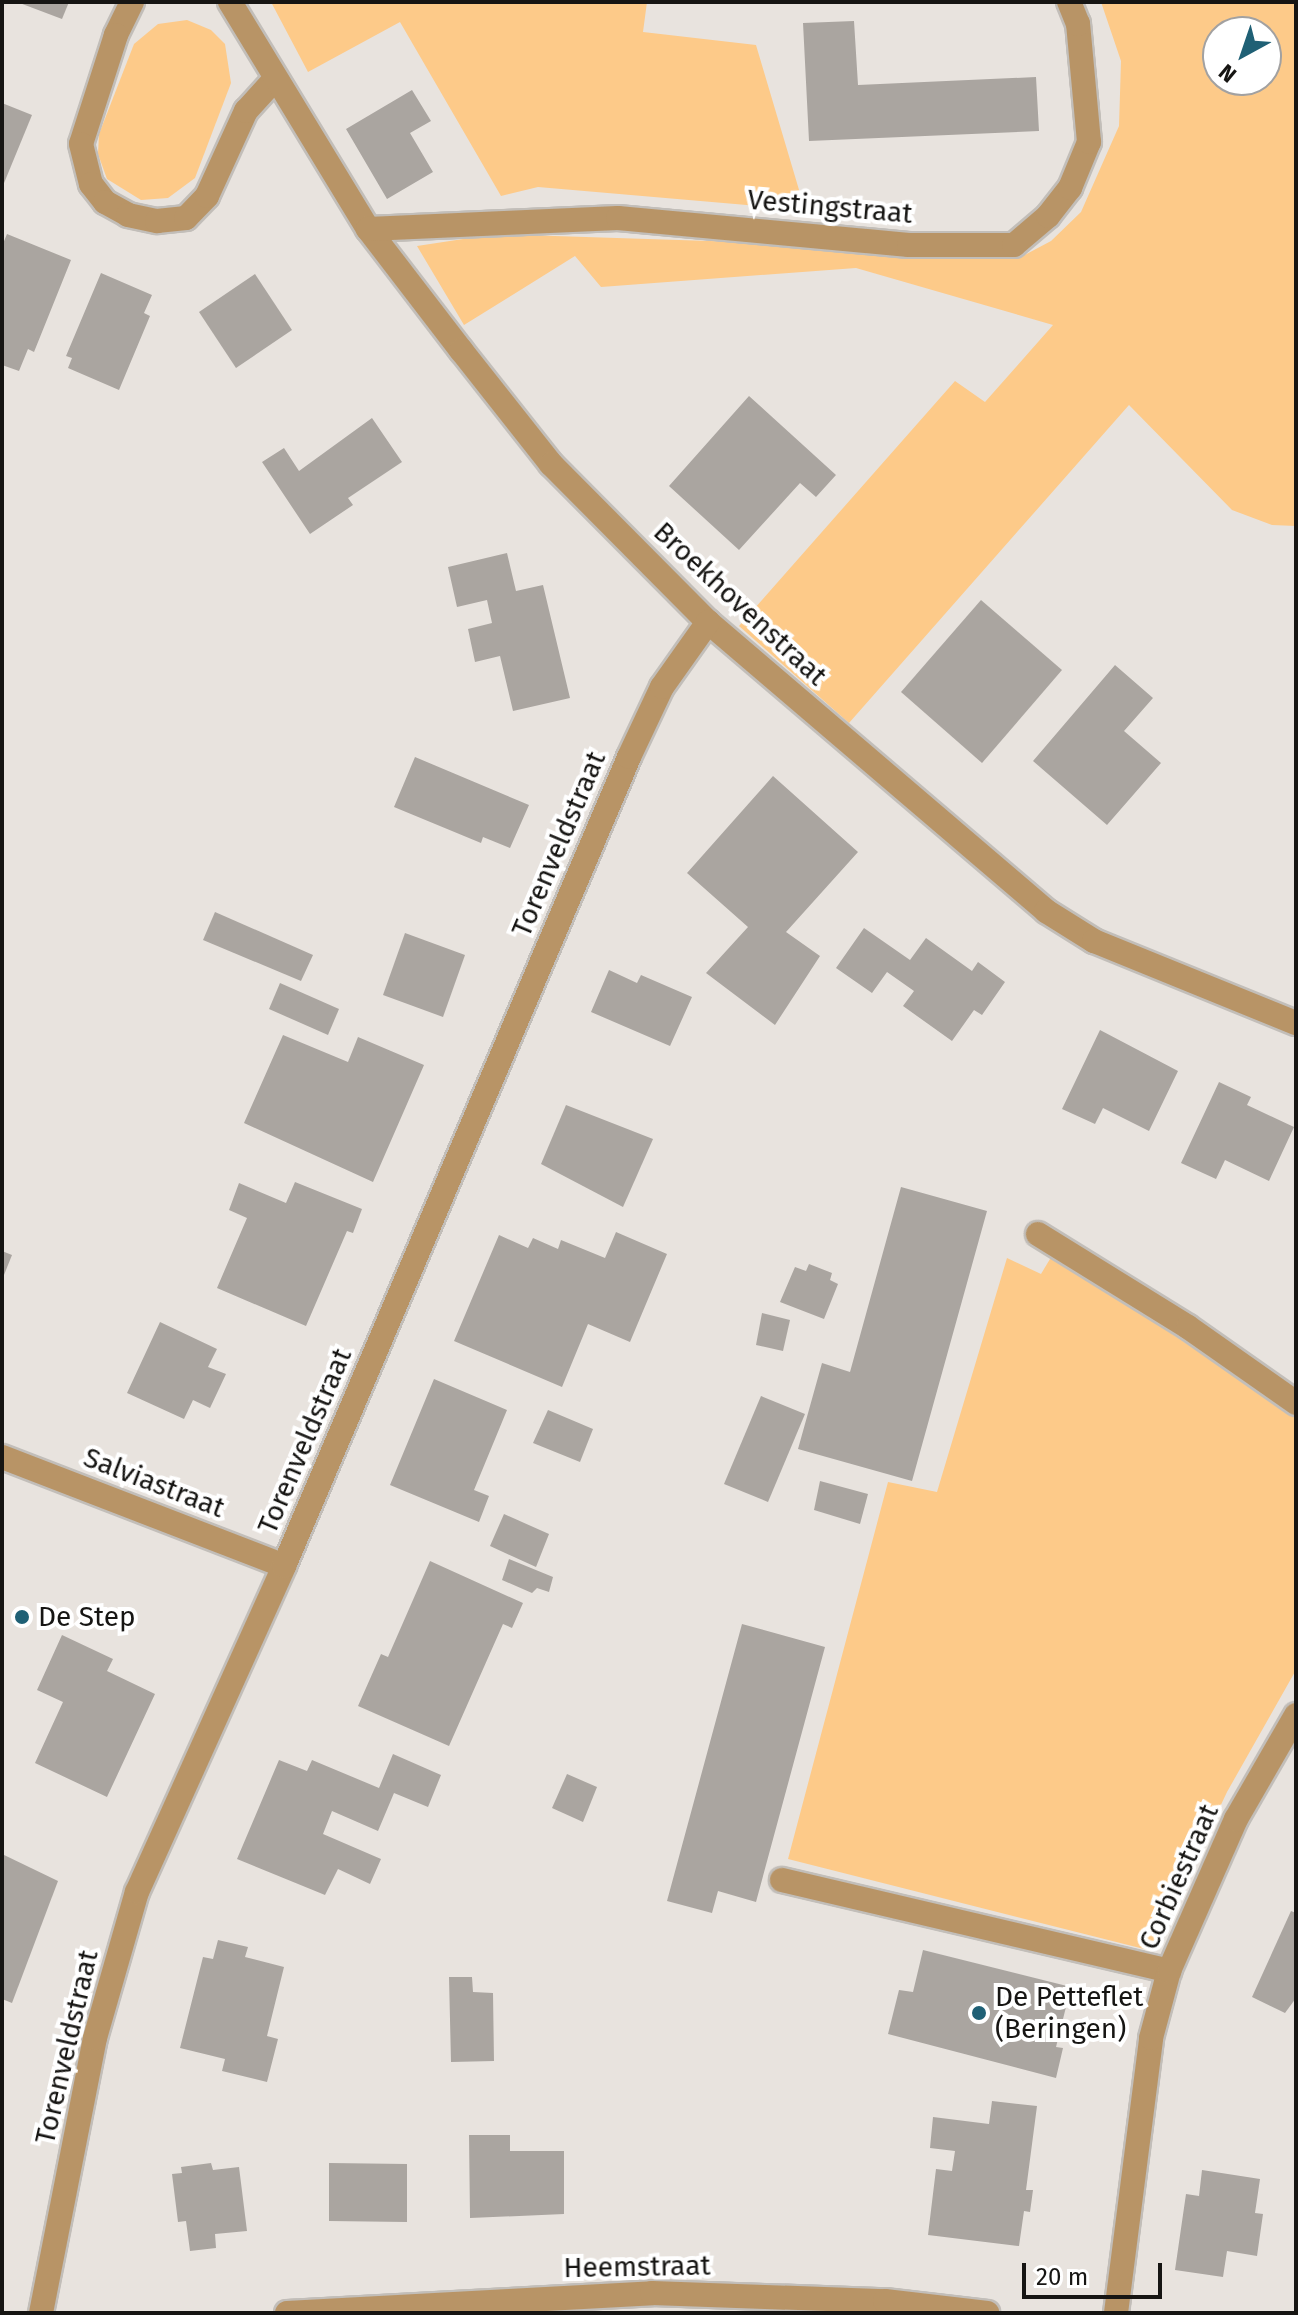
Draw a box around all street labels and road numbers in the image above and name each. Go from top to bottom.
street label: Vestingstraat [746,183,914,231]
street label: Broekhovenstraat [646,515,834,693]
street label: Torenveldstraat [505,746,613,942]
street label: Torenveldstraat [251,1343,359,1539]
street label: Salviastraat [79,1441,229,1525]
street label: Corbiestraat [1132,1799,1226,1955]
street label: Torenveldstraat [28,1947,106,2147]
street label: Heemstraat [563,2249,711,2285]

